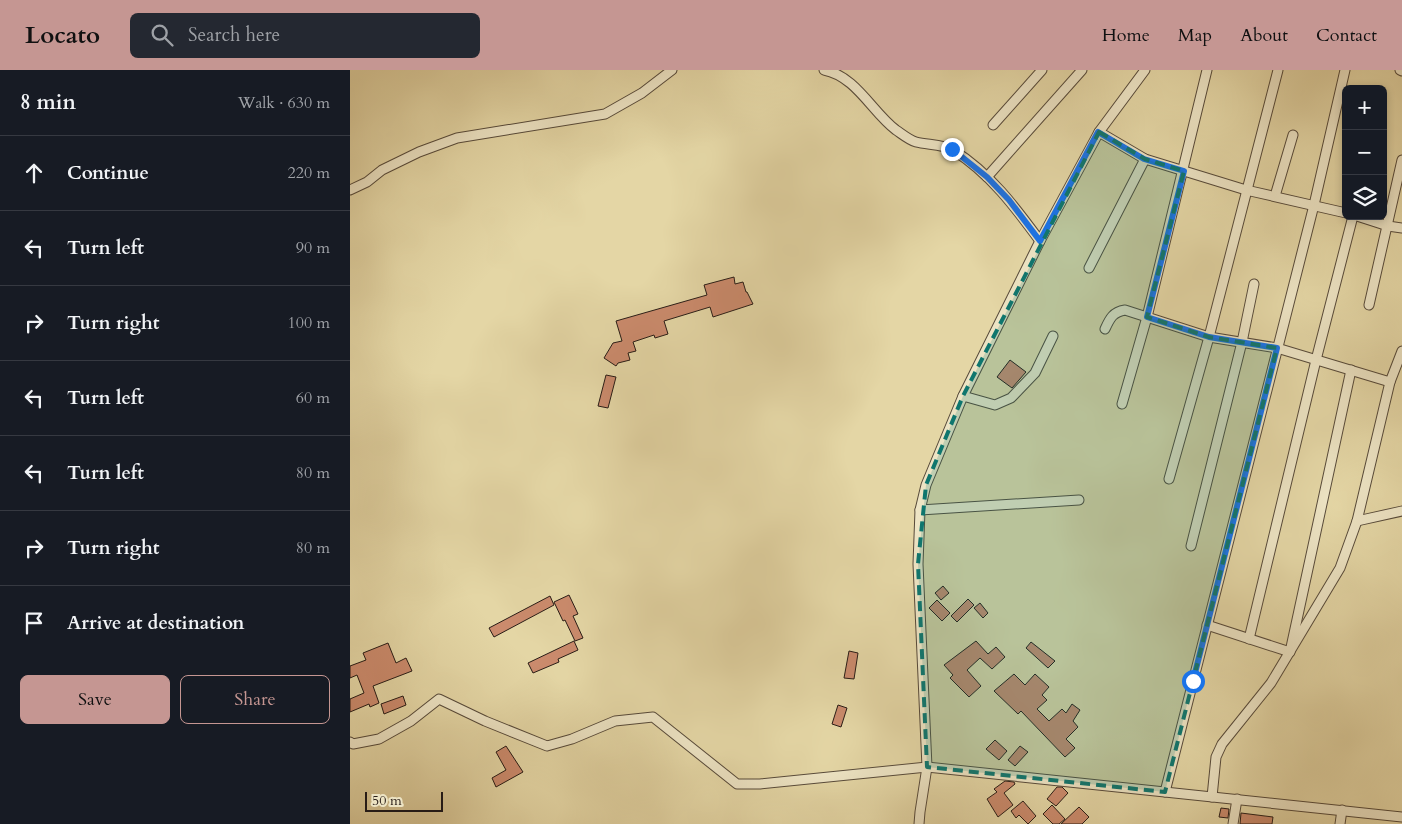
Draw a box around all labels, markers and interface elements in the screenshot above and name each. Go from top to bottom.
search box [130,13,480,58]
text: Locato [25,19,100,52]
icon: search [148,21,176,49]
text: Search here [188,22,280,48]
text: Home [1102,23,1150,48]
text: Map [1178,23,1212,48]
text: About [1240,23,1288,48]
text: Contact [1316,23,1377,48]
map controls [1342,85,1387,220]
button: + [1342,85,1387,130]
text: 8 min [20,88,76,117]
text: Walk · 630 m [238,92,330,114]
button: − [1342,130,1387,175]
route end [941,138,964,161]
icon: ahead [20,159,48,187]
text: Continue [67,160,149,186]
text: 220 m [288,162,330,184]
button: layers [1342,175,1387,220]
icon: left [20,234,48,262]
text: Turn left [67,235,144,261]
text: 90 m [296,237,330,259]
icon: right [20,309,48,337]
text: Turn right [67,310,159,336]
text: 100 m [288,312,330,334]
icon: left [20,384,48,412]
text: Turn left [67,385,144,411]
text: 60 m [296,387,330,409]
icon: left [20,459,48,487]
text: Turn left [67,460,144,486]
text: 80 m [296,462,330,484]
icon: right [20,534,48,562]
text: Turn right [67,535,159,561]
text: 80 m [296,537,330,559]
icon: arrive [20,609,48,637]
text: Arrive at destination [67,610,244,636]
route start [1182,670,1205,693]
button: Save [20,675,170,724]
button: Share [180,675,330,724]
scale bar [365,789,442,812]
text: 50 m [372,791,402,810]

